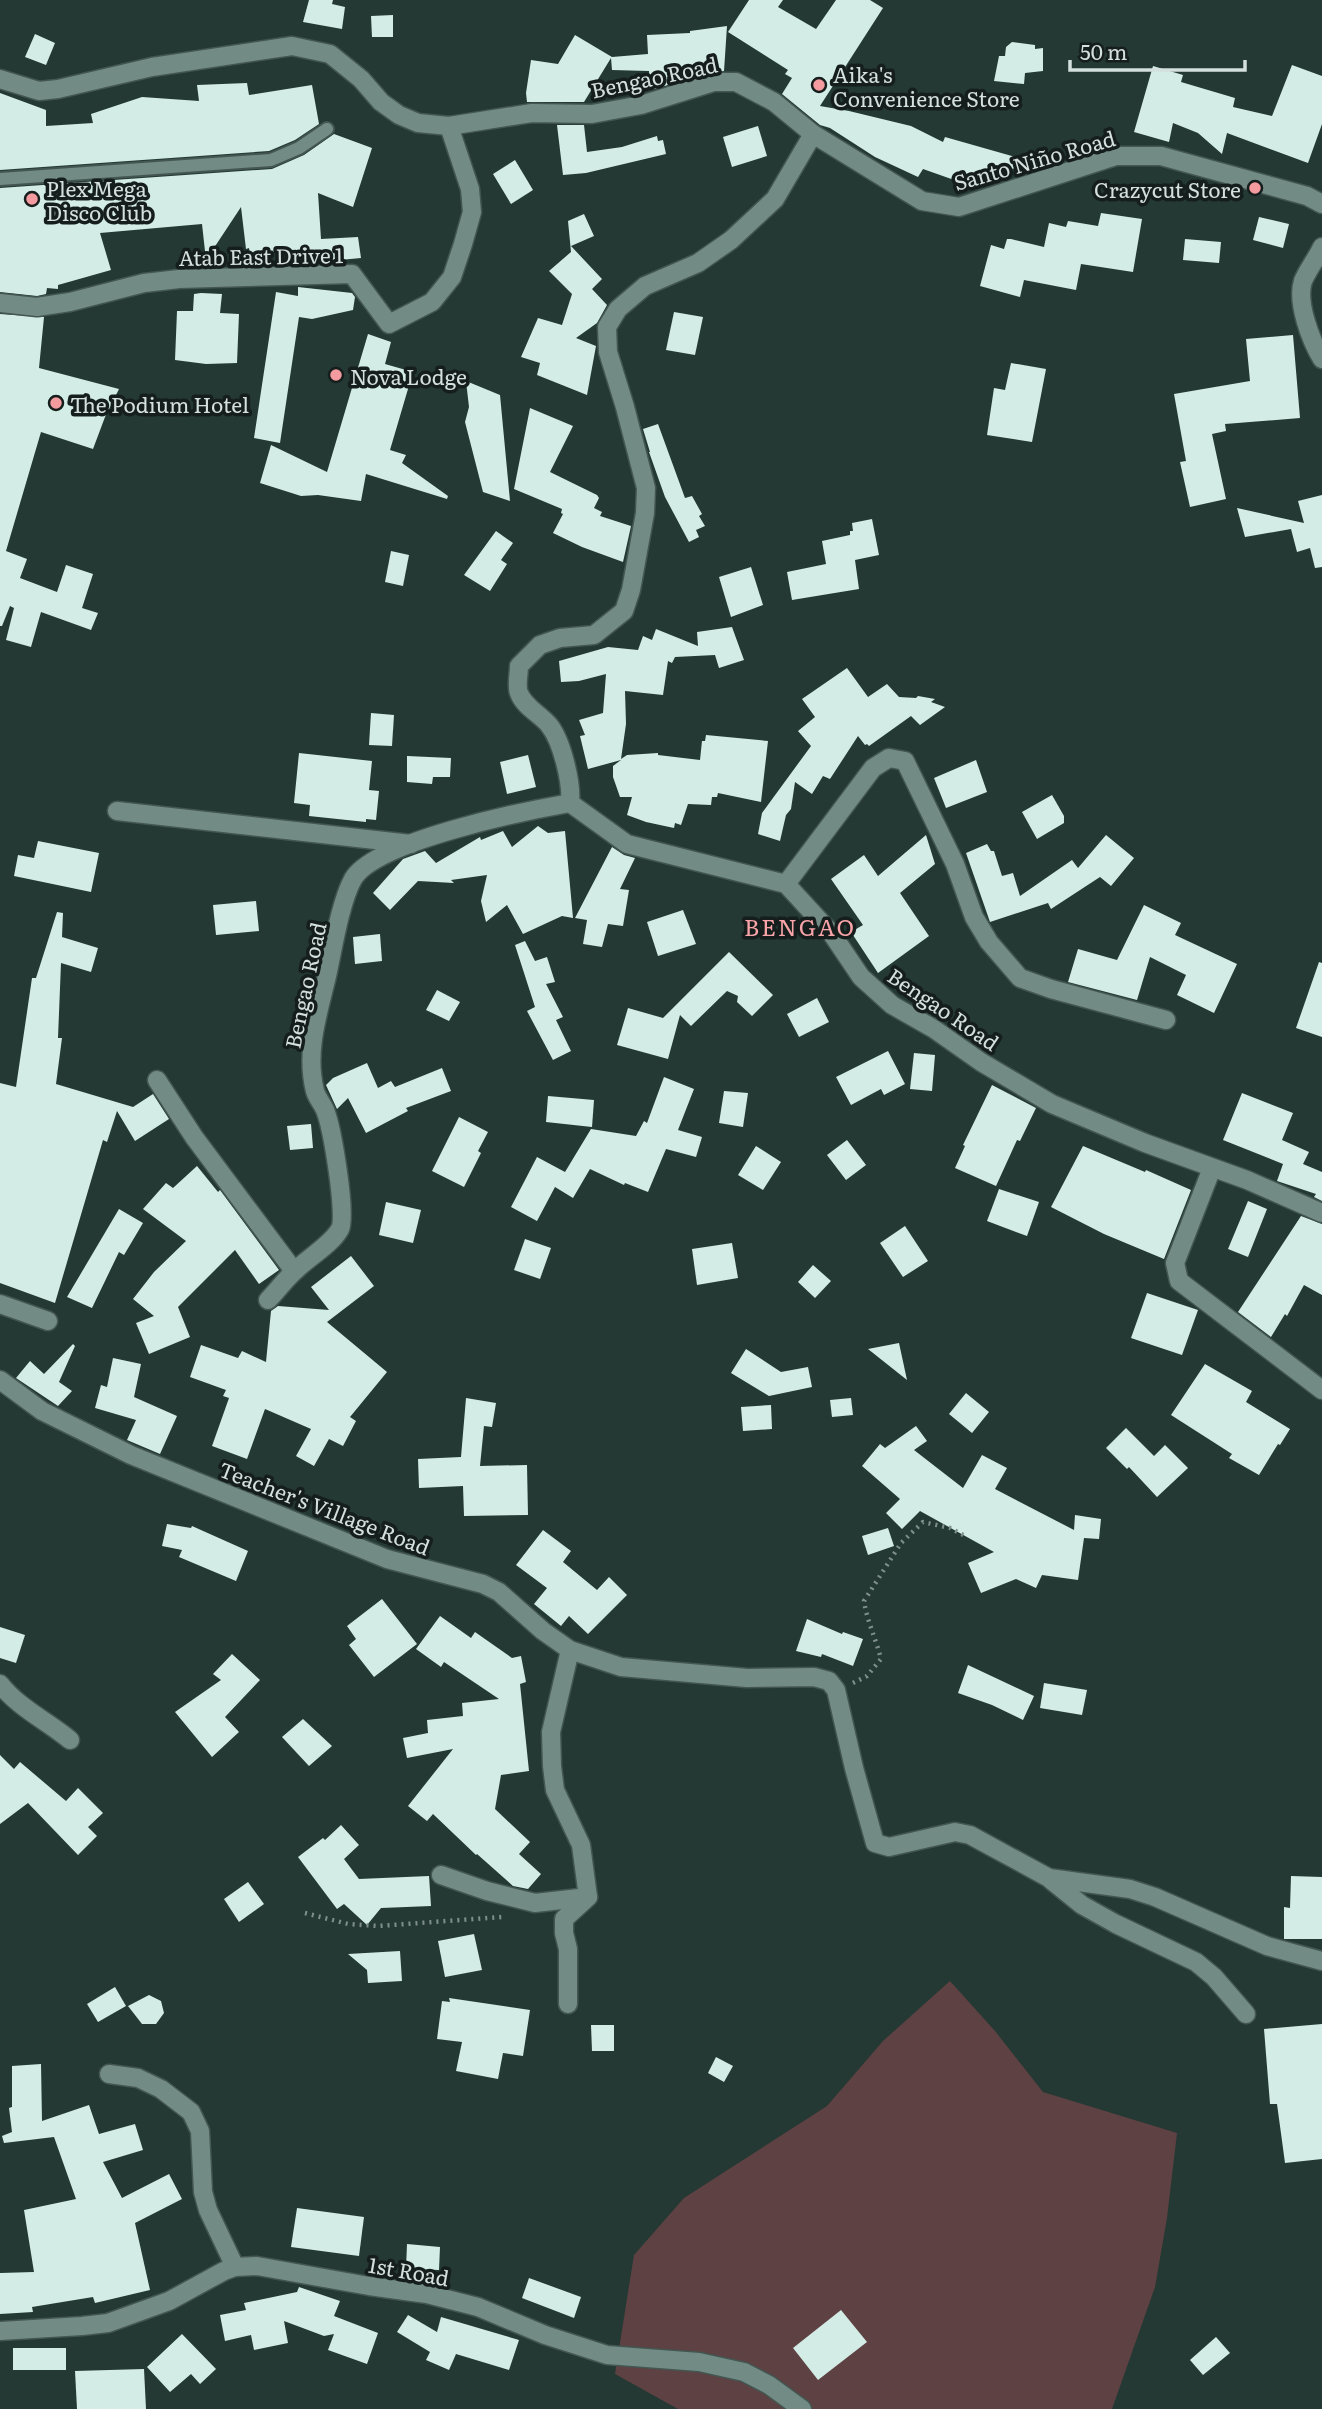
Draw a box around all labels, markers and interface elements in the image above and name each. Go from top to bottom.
scale bar [1070,28,1245,72]
text: 50 m [1080,35,1127,66]
street label: Bengao Road [588,47,720,105]
place label: Aika's Convenience Store [833,58,1020,113]
marker: Aika's Convenience Store [811,77,827,93]
street label: Santo Niño Road [950,121,1119,197]
place label: Plex Mega Disco Club [46,172,152,227]
place label: Crazycut Store [1094,173,1241,204]
marker: Crazycut Store [1247,180,1263,196]
marker: Plex Mega Disco Club [24,191,40,207]
street label: Atab East Drive 1 [178,238,344,272]
place label: Nova Lodge [350,360,467,391]
marker: Nova Lodge [328,367,344,383]
place label: The Podium Hotel [70,388,249,419]
marker: The Podium Hotel [48,395,64,411]
district label: BENGAO [744,909,856,943]
street label: Bengao Road [275,919,333,1051]
street label: Bengao Road [882,959,1006,1057]
street label: Teacher's Village Road [215,1452,435,1562]
street label: 1st Road [366,2248,452,2292]

